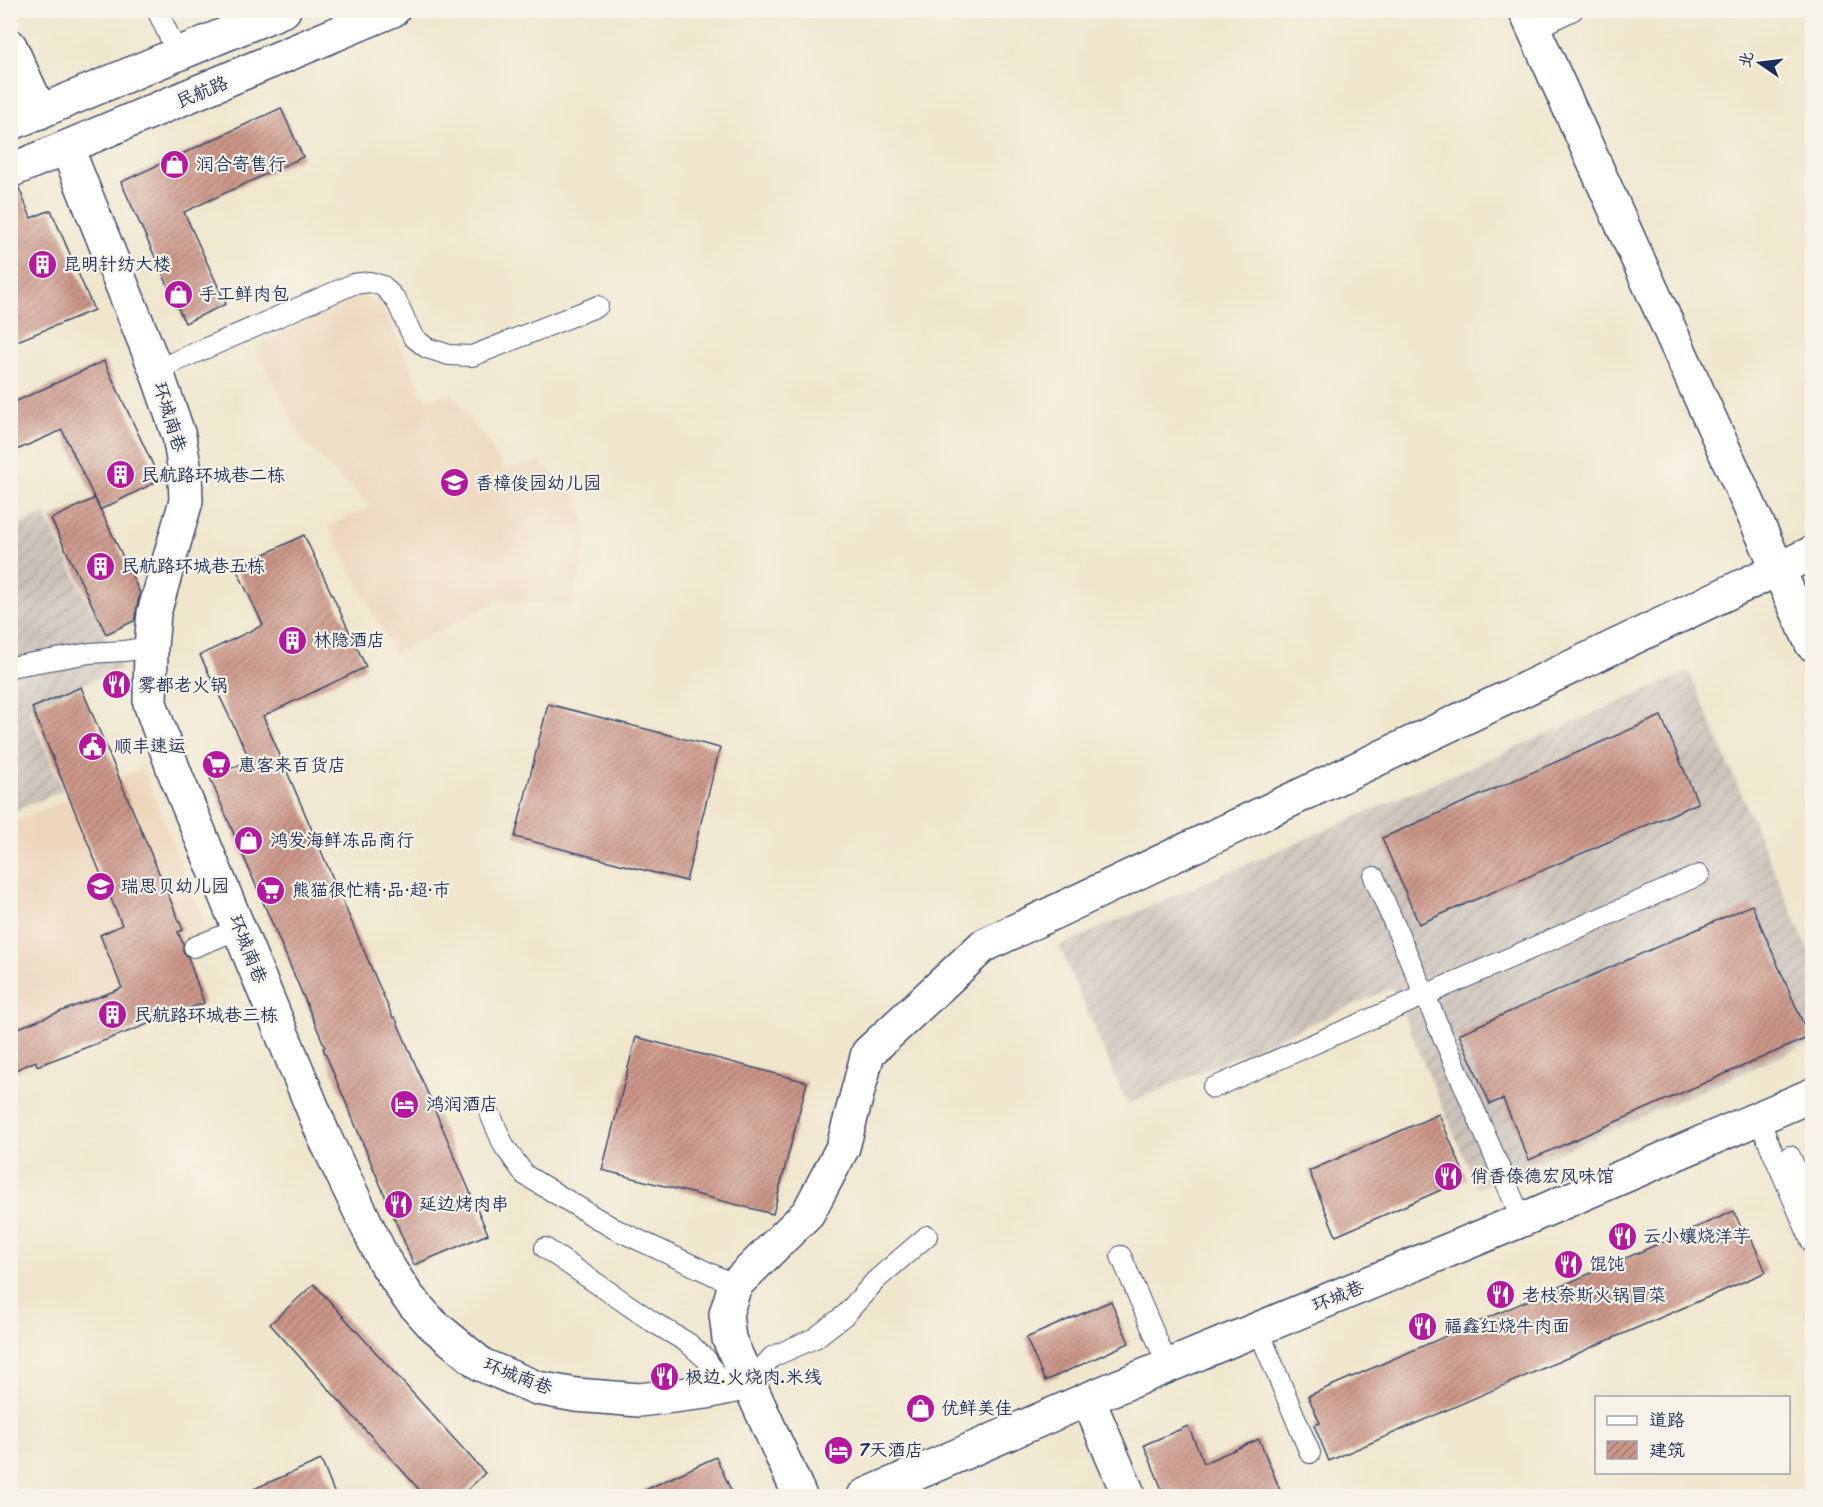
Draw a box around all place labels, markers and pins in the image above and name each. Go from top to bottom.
shop icon: 润合寄售行 [159,148,191,180]
place label: 润合寄售行 [196,148,286,180]
building icon: 昆明针纺大楼 [26,248,58,280]
place label: 昆明针纺大楼 [63,248,171,280]
shop icon: 手工鲜肉包 [162,278,194,310]
place label: 手工鲜肉包 [199,278,289,310]
building icon: 民航路环城巷二栋 [104,459,136,491]
place label: 民航路环城巷二栋 [141,459,285,491]
school or university icon: 香樟俊园幼儿园 [438,467,470,499]
place label: 香樟俊园幼儿园 [475,467,601,499]
building icon: 民航路环城巷五栋 [84,550,116,582]
place label: 民航路环城巷五栋 [121,550,265,582]
building icon: 林隐酒店 [276,624,308,656]
place label: 林隐酒店 [313,624,385,656]
restaurant icon: 雾都老火锅 [101,669,133,701]
place label: 雾都老火锅 [138,669,228,701]
public building icon: 顺丰速运 [77,730,109,762]
place label: 顺丰速运 [114,730,186,762]
supermarket icon: 惠客来百货店 [201,749,233,781]
place label: 惠客来百货店 [238,749,346,781]
shop icon: 鸿发海鲜冻品商行 [233,824,265,856]
place label: 鸿发海鲜冻品商行 [270,824,414,856]
school or university icon: 瑞思贝幼儿园 [84,870,116,902]
place label: 瑞思贝幼儿园 [121,870,229,902]
supermarket icon: 熊猫很忙精·品·超·市 [255,874,287,906]
place label: 熊猫很忙精·品·超·市 [292,874,450,906]
building icon: 民航路环城巷三栋 [97,999,129,1031]
place label: 民航路环城巷三栋 [134,999,278,1031]
hotel icon: 鸿润酒店 [389,1088,421,1120]
place label: 鸿润酒店 [426,1088,498,1120]
restaurant icon: 俏香傣德宏风味馆 [1433,1160,1465,1192]
place label: 俏香傣德宏风味馆 [1470,1160,1614,1192]
restaurant icon: 延边烤肉串 [382,1188,414,1220]
place label: 延边烤肉串 [419,1188,509,1220]
restaurant icon: 云小孃烧洋芋 [1606,1220,1638,1252]
place label: 云小孃烧洋芋 [1643,1220,1751,1252]
restaurant icon: 馄饨 [1552,1248,1584,1280]
place label: 馄饨 [1589,1248,1625,1280]
restaurant icon: 老枝奈斯火锅冒菜 [1485,1279,1517,1311]
place label: 老枝奈斯火锅冒菜 [1522,1279,1666,1311]
restaurant icon: 福鑫红烧牛肉面 [1407,1310,1439,1342]
place label: 福鑫红烧牛肉面 [1444,1310,1570,1342]
restaurant icon: 极边.火烧肉.米线 [648,1361,680,1393]
place label: 极边.火烧肉.米线 [685,1361,822,1393]
shop icon: 优鲜美佳 [904,1392,936,1424]
place label: 优鲜美佳 [941,1392,1013,1424]
hotel icon: 7天酒店 [822,1434,854,1466]
place label: 7天酒店 [859,1434,923,1466]

